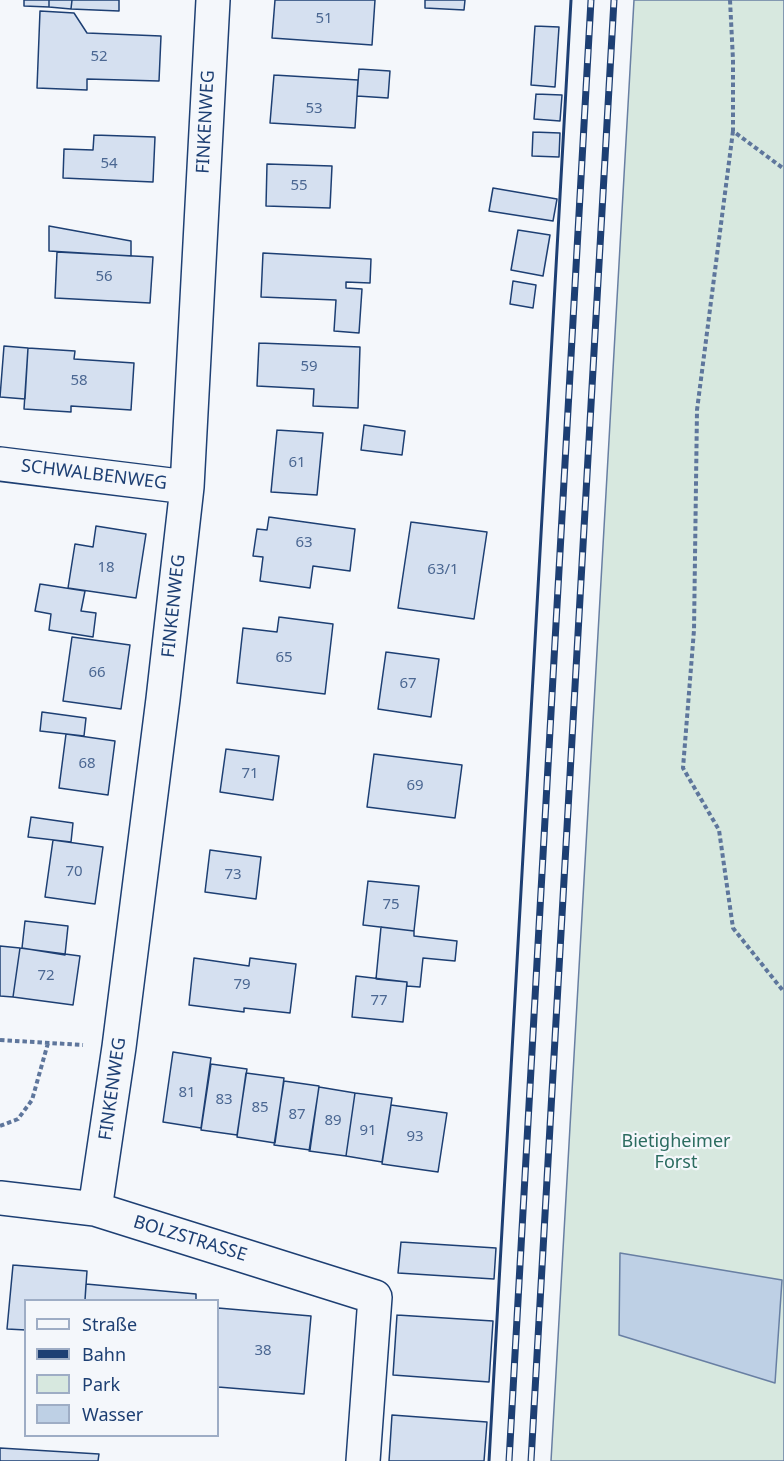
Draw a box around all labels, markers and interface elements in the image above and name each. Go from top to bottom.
house number: 51 [315,10,333,28]
house number: 52 [90,48,108,66]
street label: FINKENWEG [192,70,220,174]
house number: 53 [305,100,323,118]
house number: 54 [100,155,118,173]
house number: 55 [290,177,308,195]
house number: 56 [95,268,113,286]
house number: 59 [300,358,318,376]
house number: 58 [70,372,88,390]
house number: 61 [288,454,306,472]
street label: SCHWALBENWEG [20,455,168,495]
house number: 63 [295,534,313,552]
street label: FINKENWEG [158,553,190,659]
house number: 18 [97,559,115,577]
house number: 63/1 [427,561,459,579]
house number: 65 [275,649,293,667]
house number: 66 [88,664,106,682]
house number: 67 [399,675,417,693]
house number: 68 [78,755,96,773]
house number: 71 [241,765,259,783]
house number: 69 [406,777,424,795]
house number: 70 [65,863,83,881]
house number: 73 [224,866,242,884]
house number: 75 [382,896,400,914]
house number: 72 [37,967,55,985]
house number: 79 [233,976,251,994]
house number: 77 [370,992,388,1010]
street label: FINKENWEG [95,1036,131,1142]
house number: 81 [178,1084,196,1102]
house number: 83 [215,1091,233,1109]
house number: 85 [251,1099,269,1117]
house number: 87 [288,1106,306,1124]
house number: 89 [324,1112,342,1130]
house number: 91 [359,1122,377,1140]
house number: 93 [406,1128,424,1146]
park label: Bietigheimer Forst [621,1131,731,1174]
street label: BOLZSTRASSE [130,1211,250,1267]
legend [24,1299,219,1437]
text: Straße [82,1312,137,1336]
text: Bahn [82,1342,126,1366]
house number: 38 [254,1342,272,1360]
text: Park [82,1372,120,1396]
text: Wasser [82,1402,143,1426]

